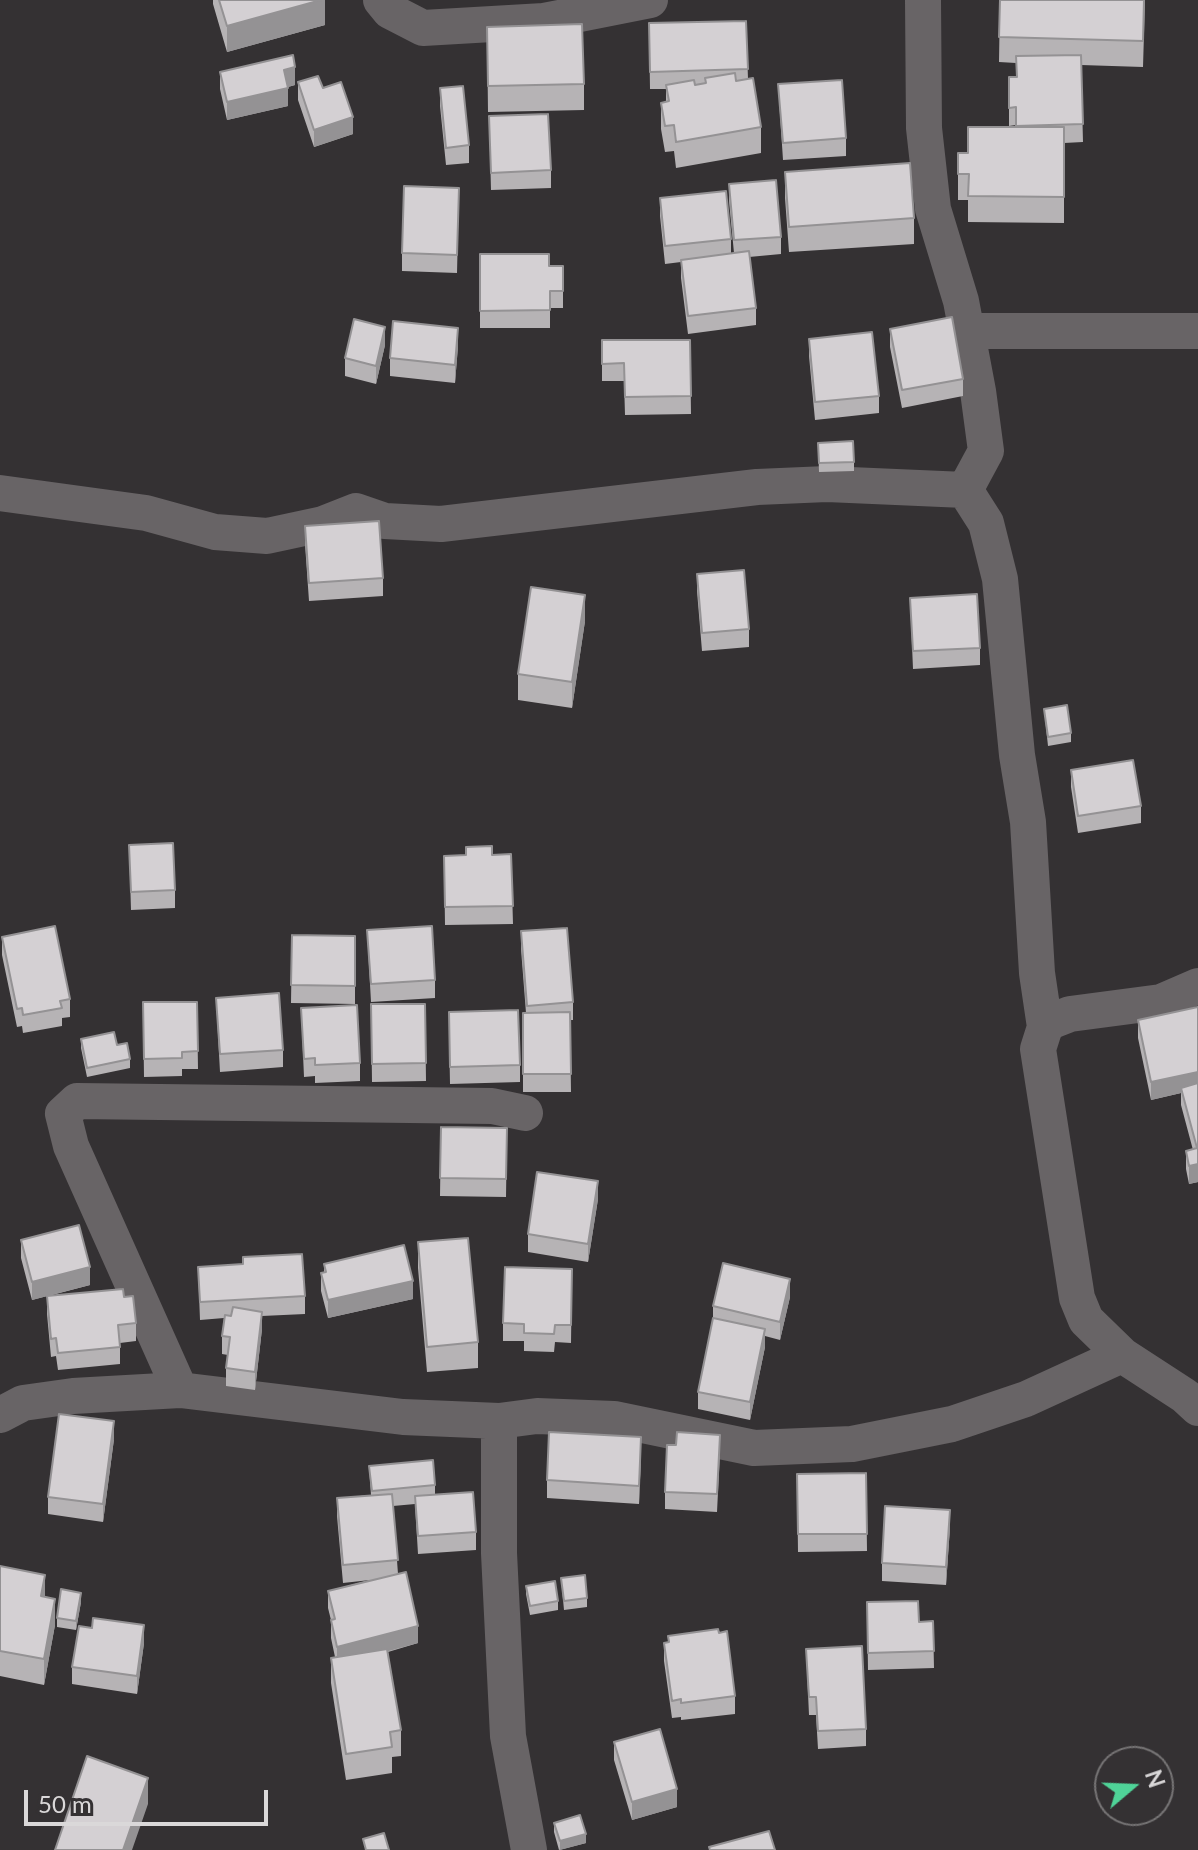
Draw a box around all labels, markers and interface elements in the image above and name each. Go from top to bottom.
north arrow [1094,1746,1174,1826]
text: N [1140,1766,1171,1791]
scale bar [28,1774,272,1824]
text: 50 m [38,1789,92,1818]

